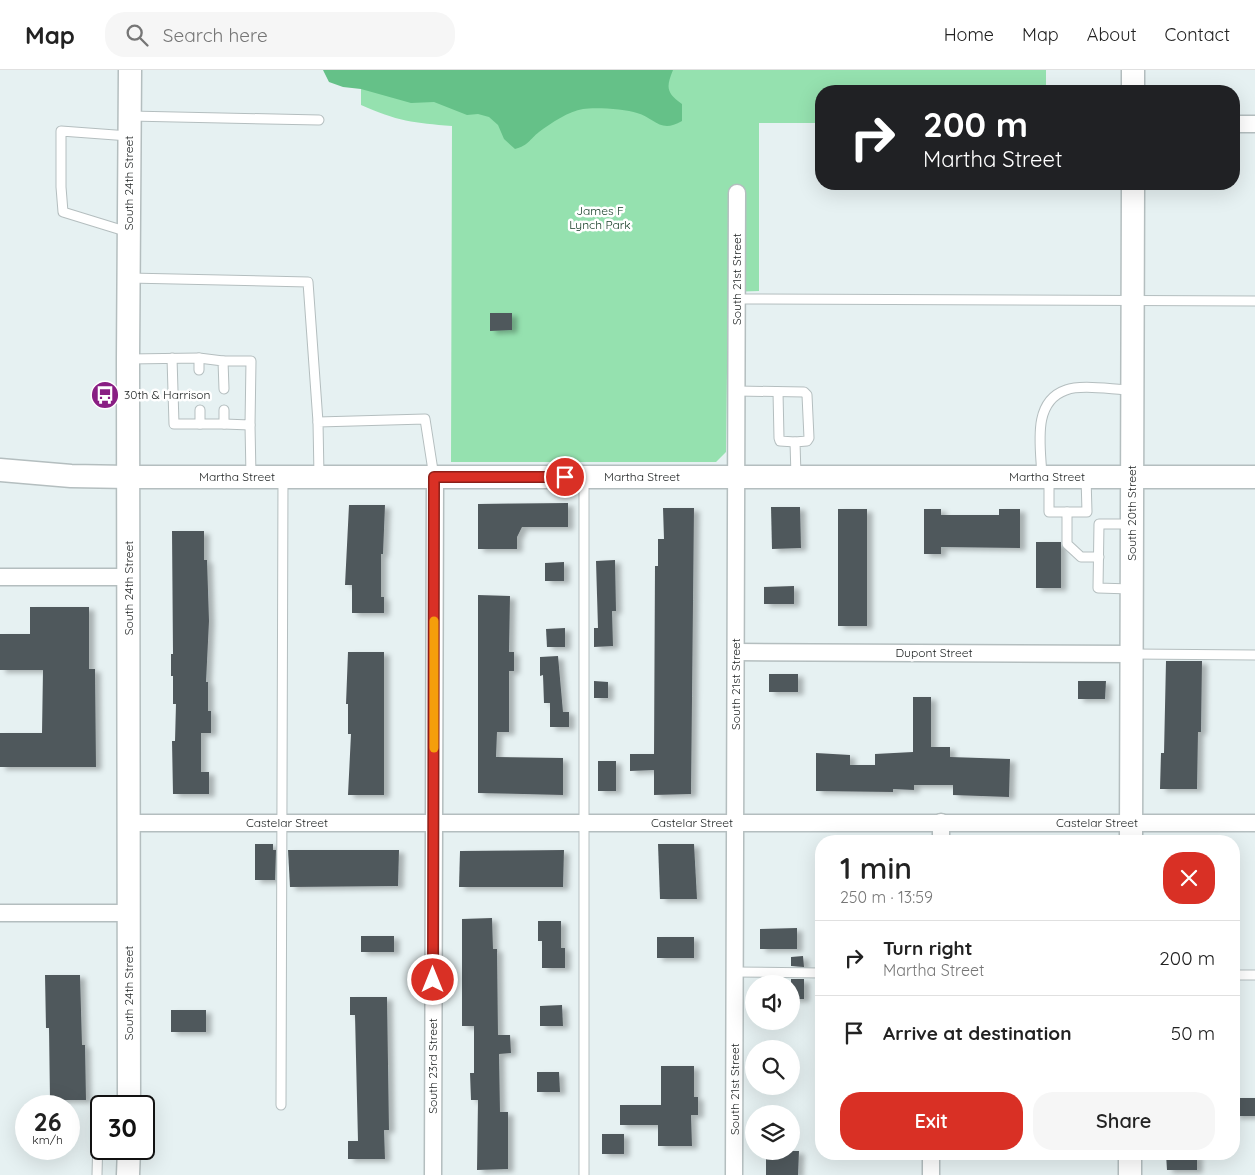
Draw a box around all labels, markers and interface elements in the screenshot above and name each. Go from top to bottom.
search box [105,12,455,57]
text: Map [25,20,75,50]
icon: search [123,21,151,49]
text: Search here [163,23,268,47]
text: Home [944,23,994,46]
text: Map [1022,23,1059,46]
text: About [1087,23,1137,46]
text: Contact [1165,23,1230,46]
text: 200 m [923,102,1028,146]
icon: right [840,105,905,170]
street label: South 24th Street [121,136,136,230]
text: Martha Street [923,145,1062,173]
park label: James F Lynch Park [569,203,631,232]
street label: South 21st Street [729,233,744,325]
bus stop icon: 30th & Harrison [90,380,120,410]
place label: 30th & Harrison [124,387,211,402]
pin [544,456,586,498]
icon: arrive [551,463,579,491]
street label: South 20th Street [1124,465,1139,561]
street label: Martha Street [199,469,275,484]
street label: Martha Street [604,469,680,484]
street label: Martha Street [1009,469,1085,484]
street label: South 24th Street [121,541,136,635]
street label: South 21st Street [728,638,743,730]
street label: Dupont Street [895,645,973,660]
street label: Castelar Street [246,815,328,830]
street label: Castelar Street [651,815,733,830]
street label: Castelar Street [1056,815,1138,830]
text: 1 min [840,849,912,887]
button: close [1163,852,1215,904]
text: 250 m · 13:59 [840,887,933,907]
text: Turn right [883,936,972,960]
icon: right [840,944,868,972]
street label: South 24th Street [121,946,136,1040]
text: 200 m [1159,946,1215,970]
position arrow [406,953,458,1005]
text: Martha Street [883,960,984,980]
map controls [745,975,800,1160]
button: sound [745,975,800,1030]
street label: South 23rd Street [425,1018,440,1114]
icon: arrive [840,1019,868,1047]
text: Arrive at destination [883,1021,1072,1045]
text: 50 m [1171,1021,1215,1045]
button: search [745,1040,800,1095]
street label: South 21st Street [727,1043,742,1135]
button: Exit [840,1092,1023,1150]
button: Share [1033,1092,1215,1150]
speed limit sign: 30 [90,1095,155,1160]
button: layers [745,1105,800,1160]
text: 26 [33,1106,62,1137]
text: km/h [32,1132,63,1147]

